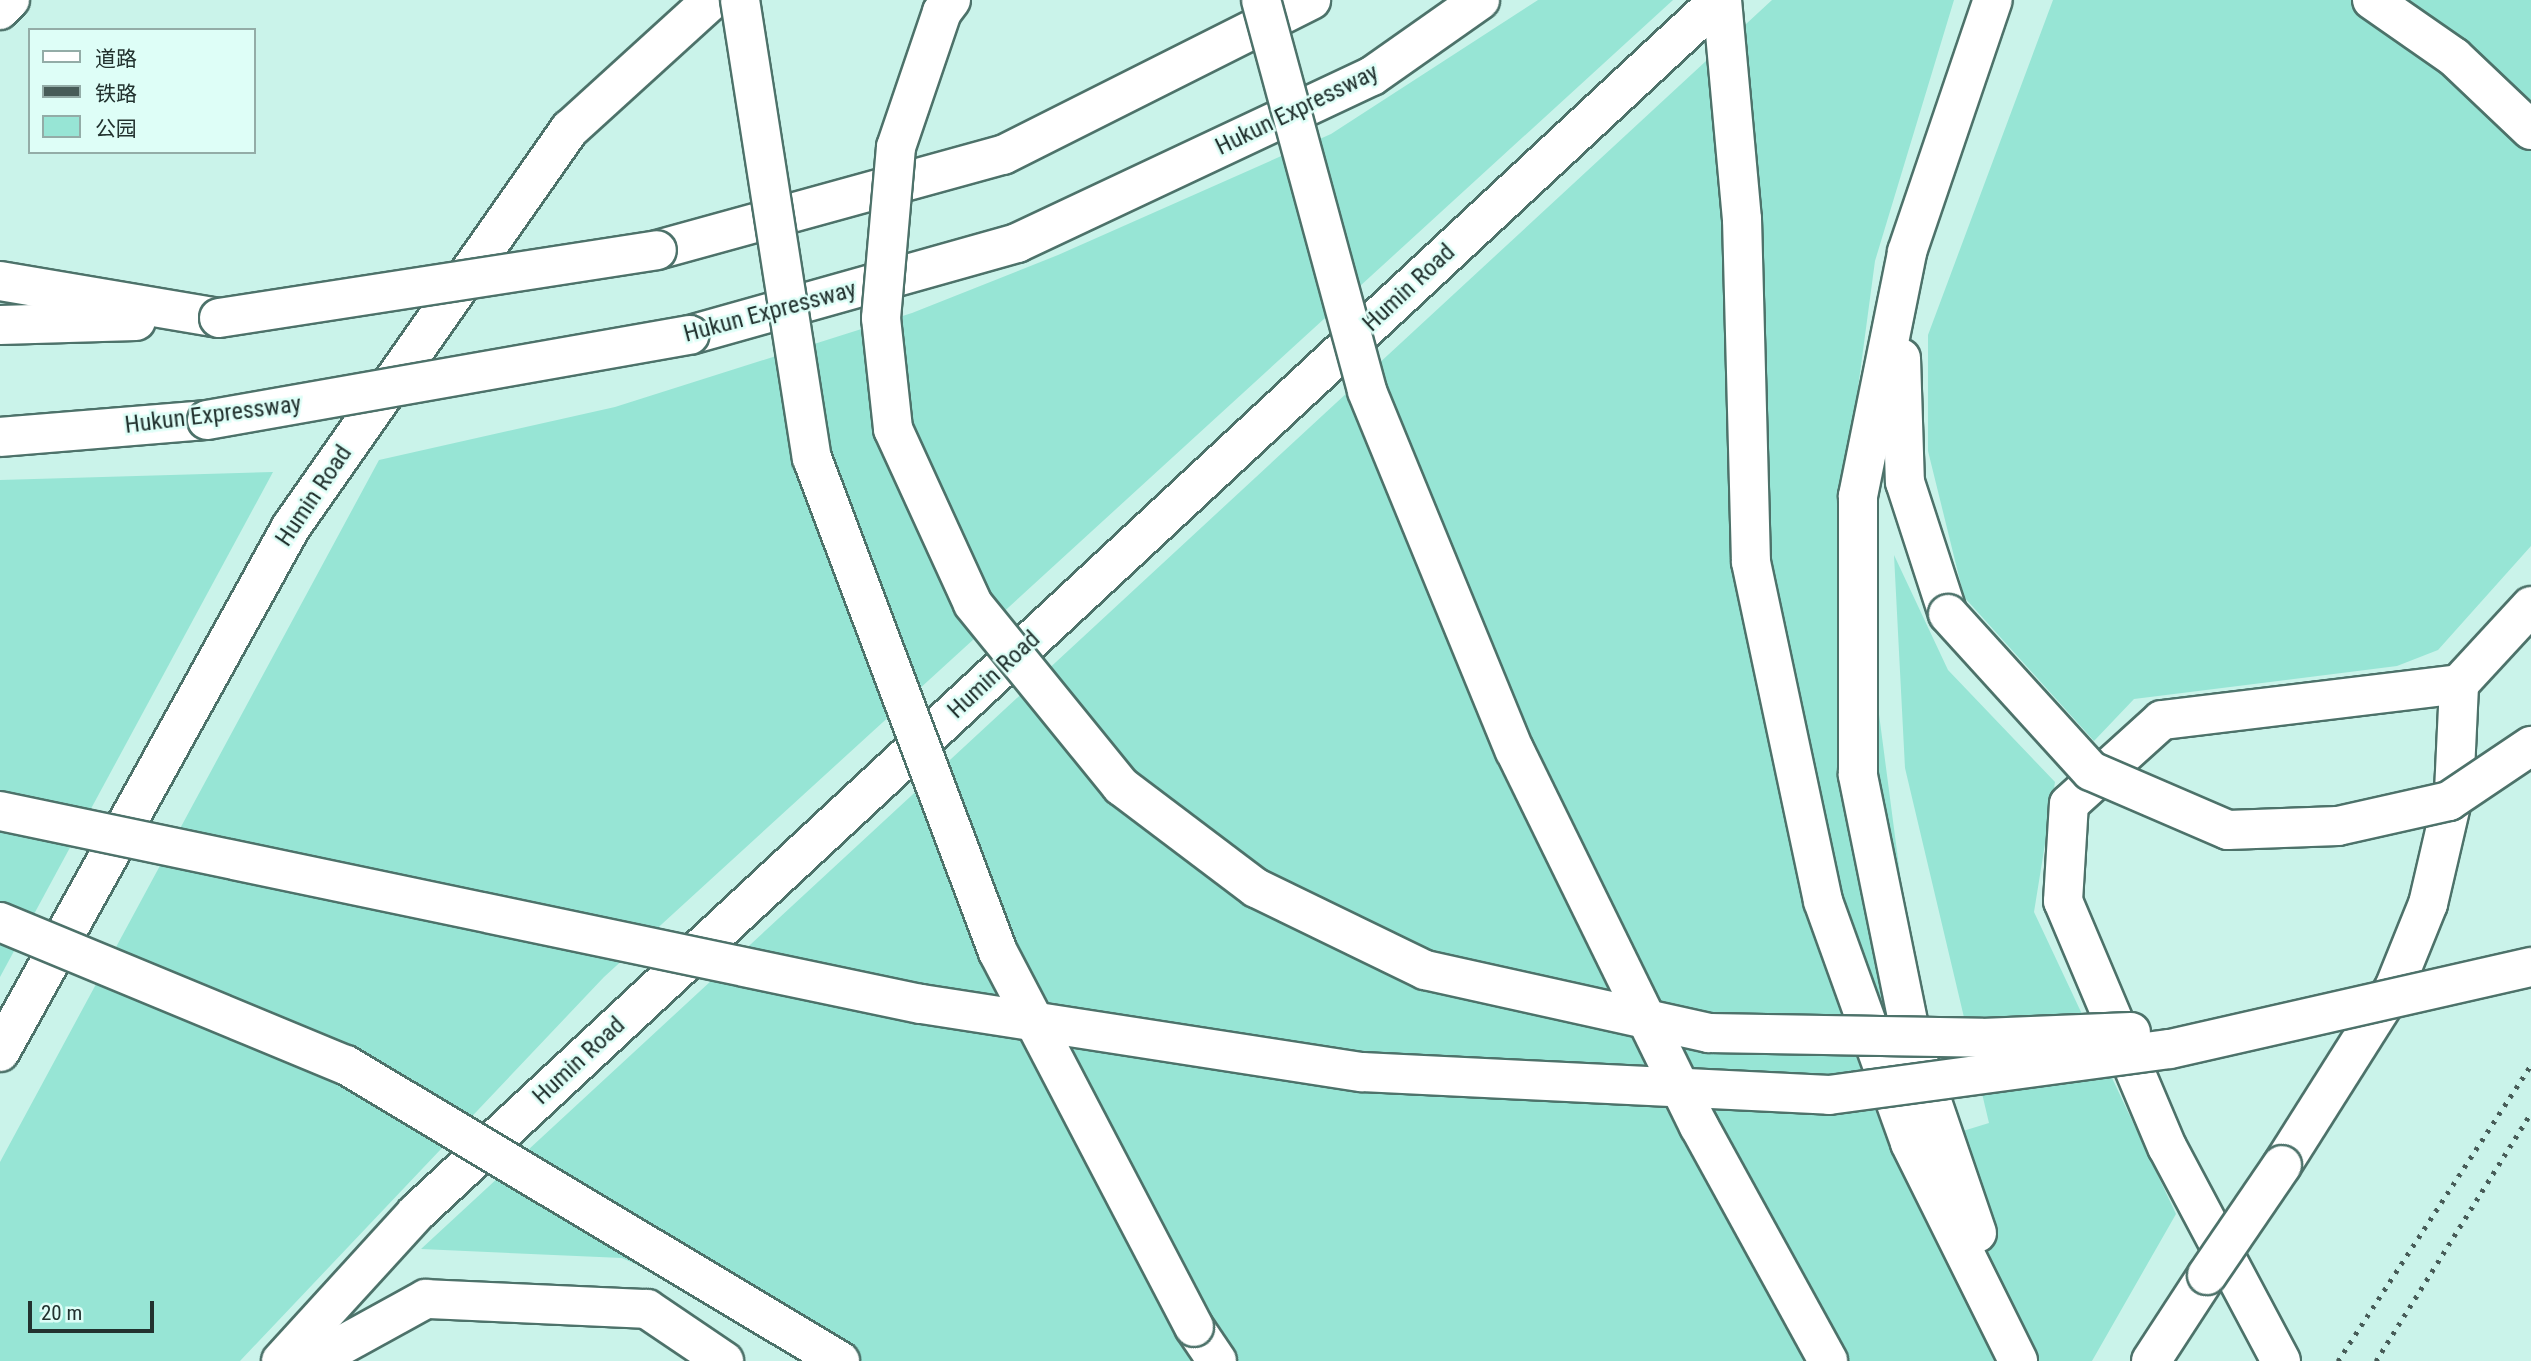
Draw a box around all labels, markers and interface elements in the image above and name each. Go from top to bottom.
legend [28,28,256,154]
text: 道路 [95,47,137,71]
street label: Hukun Expressway [1211,58,1383,162]
text: 铁路 [95,82,137,106]
text: 公园 [95,117,137,141]
street label: Humin Road [1357,238,1461,338]
street label: Hukun Expressway [681,275,859,349]
street label: Hukun Expressway [123,390,303,440]
street label: Humin Road [270,440,358,552]
street label: Humin Road [942,625,1046,725]
street label: Humin Road [527,1011,631,1111]
scale bar [32,1288,158,1332]
text: 20 m [41,1301,82,1325]

